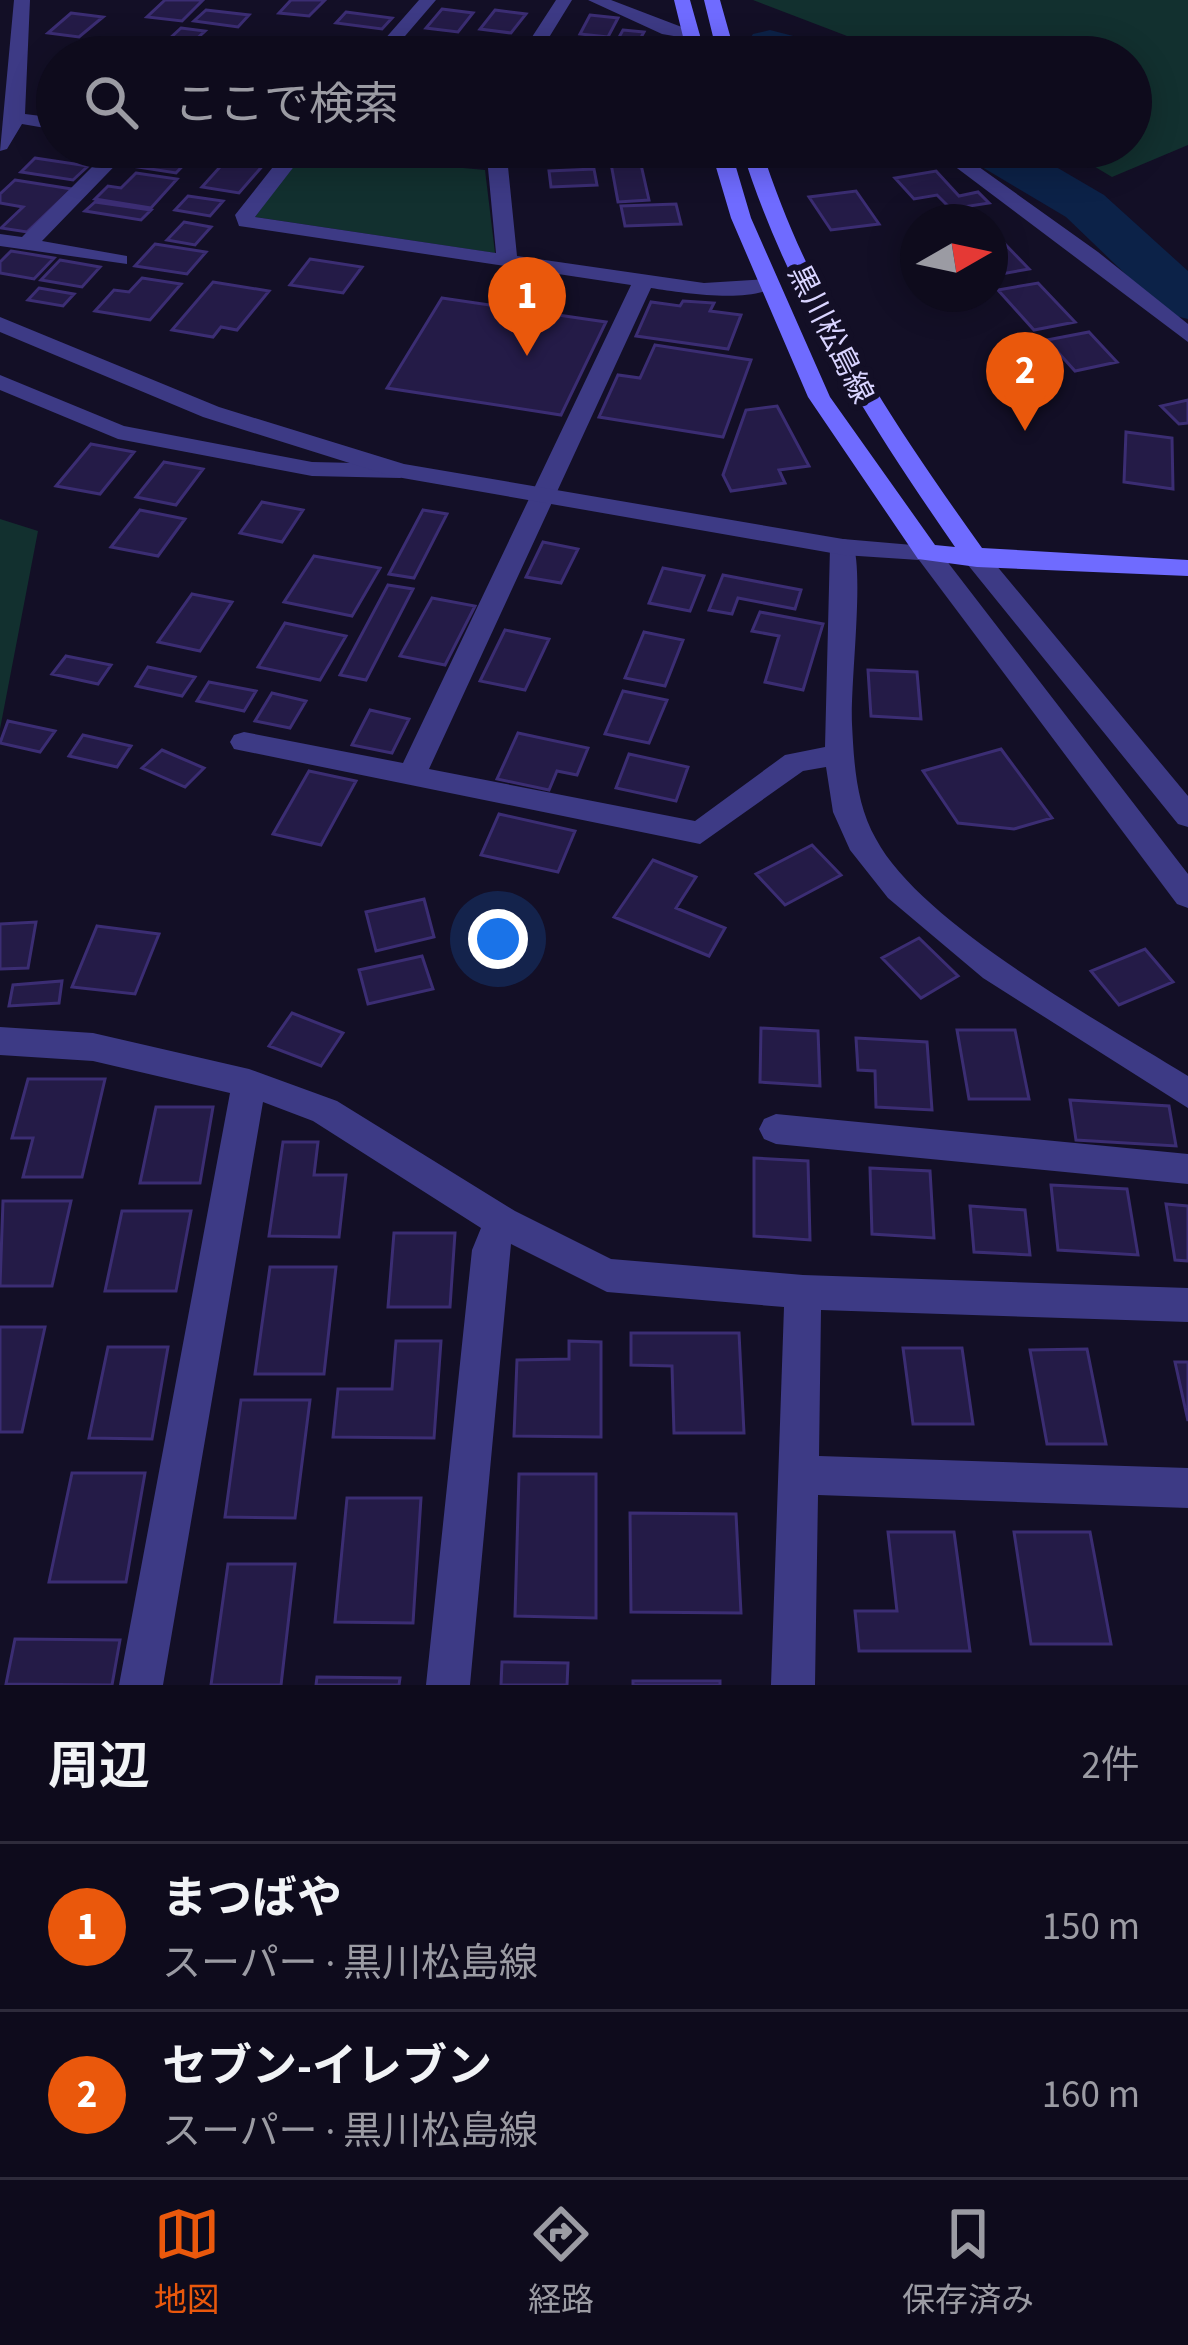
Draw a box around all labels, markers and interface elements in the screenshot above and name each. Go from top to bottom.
search box [36,36,1152,168]
icon: search [78,69,144,135]
text: ここで検索 [174,73,399,137]
north arrow [900,204,1008,312]
pin: 1 [488,257,566,356]
street label: 黒川松島線 [777,258,884,411]
pin: 2 [986,332,1064,431]
your location [468,909,528,969]
text: 周辺 [48,1731,150,1803]
text: 2件 [1082,1738,1140,1794]
text: まつばや [162,1867,342,1931]
text: 1 [77,1899,97,1955]
text: 150 m [1042,1899,1140,1955]
text: スーパー · 黒川松島線 [162,1936,538,1992]
text: セブン-イレブン [162,2035,492,2099]
text: 2 [77,2067,97,2123]
text: 160 m [1042,2067,1140,2123]
text: スーパー · 黒川松島線 [162,2104,538,2160]
tab: 地図 [154,2201,220,2324]
tab: 経路 [528,2201,594,2324]
tab: 保存済み [902,2201,1034,2324]

